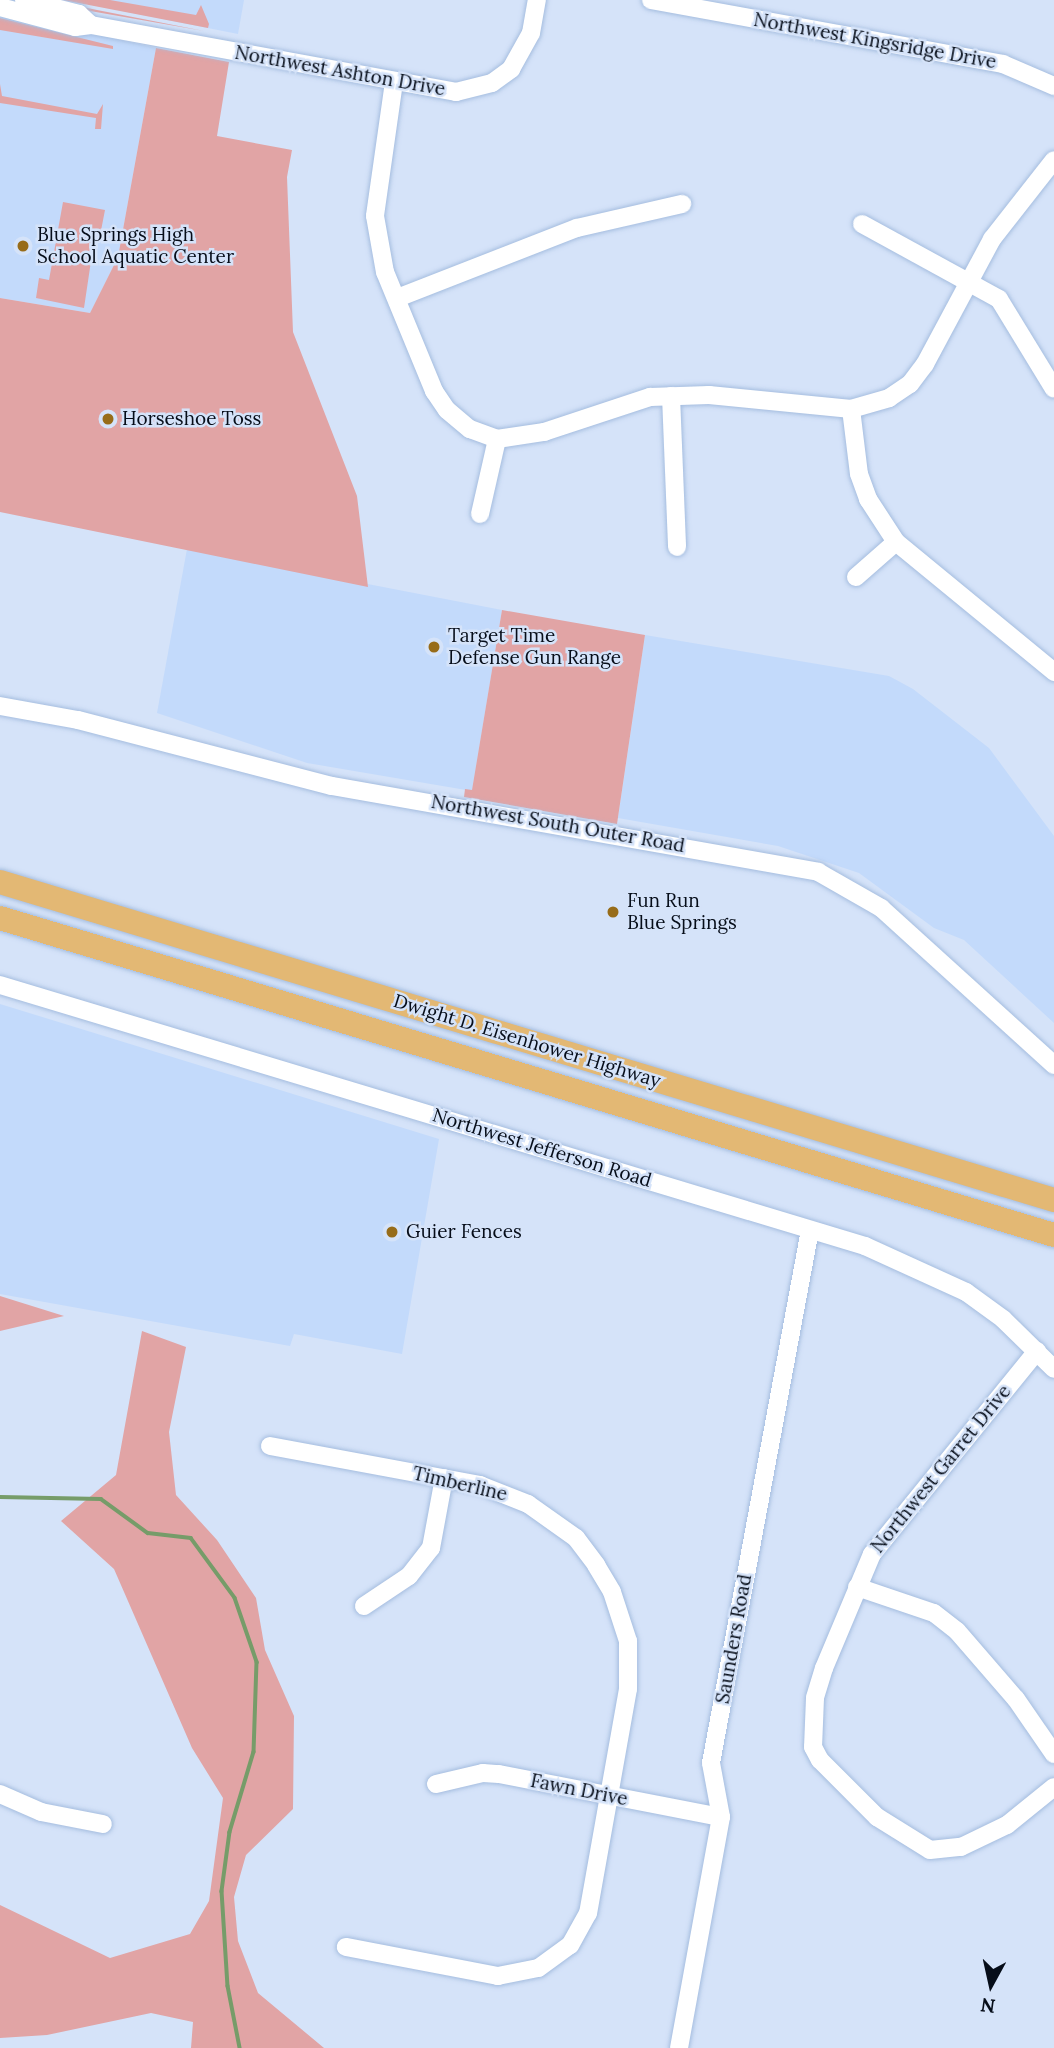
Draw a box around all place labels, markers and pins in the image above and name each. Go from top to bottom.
place label: Blue Springs High School Aquatic Center [37,224,234,268]
marker: Blue Springs High School Aquatic Center [15,238,31,254]
place label: Horseshoe Toss [122,408,261,430]
marker: Horseshoe Toss [100,411,116,427]
place label: Target Time Defense Gun Range [448,625,621,669]
marker: Target Time Defense Gun Range [426,639,442,655]
place label: Fun Run Blue Springs [627,890,737,934]
marker: Fun Run Blue Springs [605,904,621,920]
place label: Guier Fences [406,1221,522,1243]
marker: Guier Fences [384,1224,400,1240]

